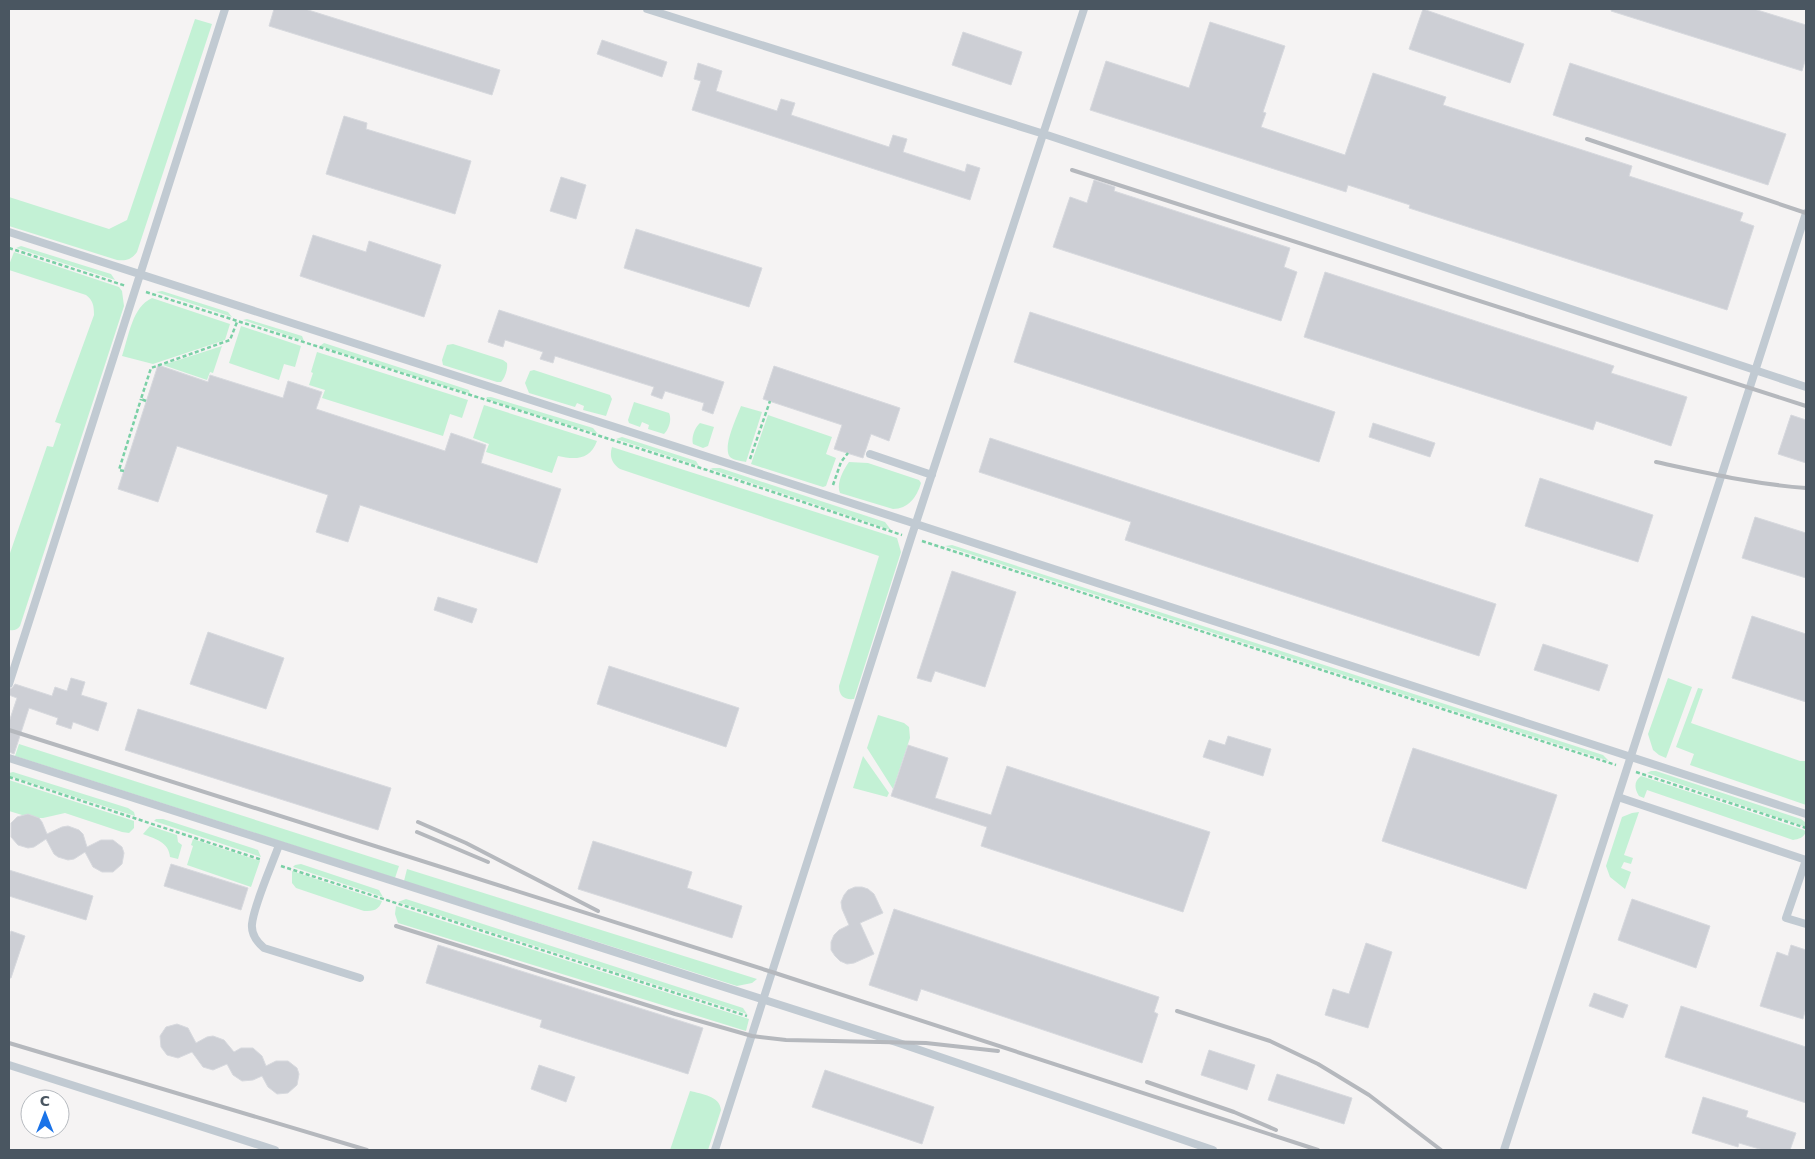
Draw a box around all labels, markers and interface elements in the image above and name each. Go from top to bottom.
north arrow [20,1089,70,1139]
text: С [40,1093,50,1109]

